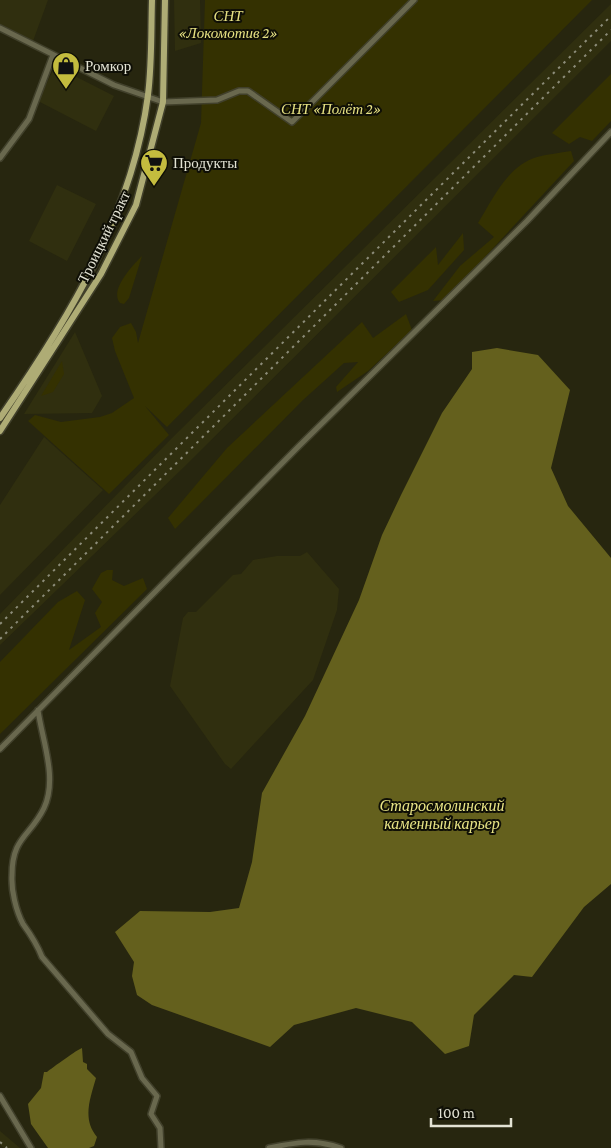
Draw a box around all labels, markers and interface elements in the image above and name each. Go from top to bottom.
park label: СНТ «Локомотив 2» [178,8,278,41]
shop icon: Ромкор [51,51,81,90]
place label: Ромкор [85,58,131,74]
park label: СНТ «Полёт 2» [281,101,381,117]
supermarket icon: Продукты [139,148,169,187]
place label: Продукты [173,155,237,171]
street label: Троицкий тракт [75,188,133,286]
water label: Старосмолинский каменный карьер [379,797,505,833]
scale bar [431,1096,511,1128]
text: 100 m [438,1105,475,1121]

